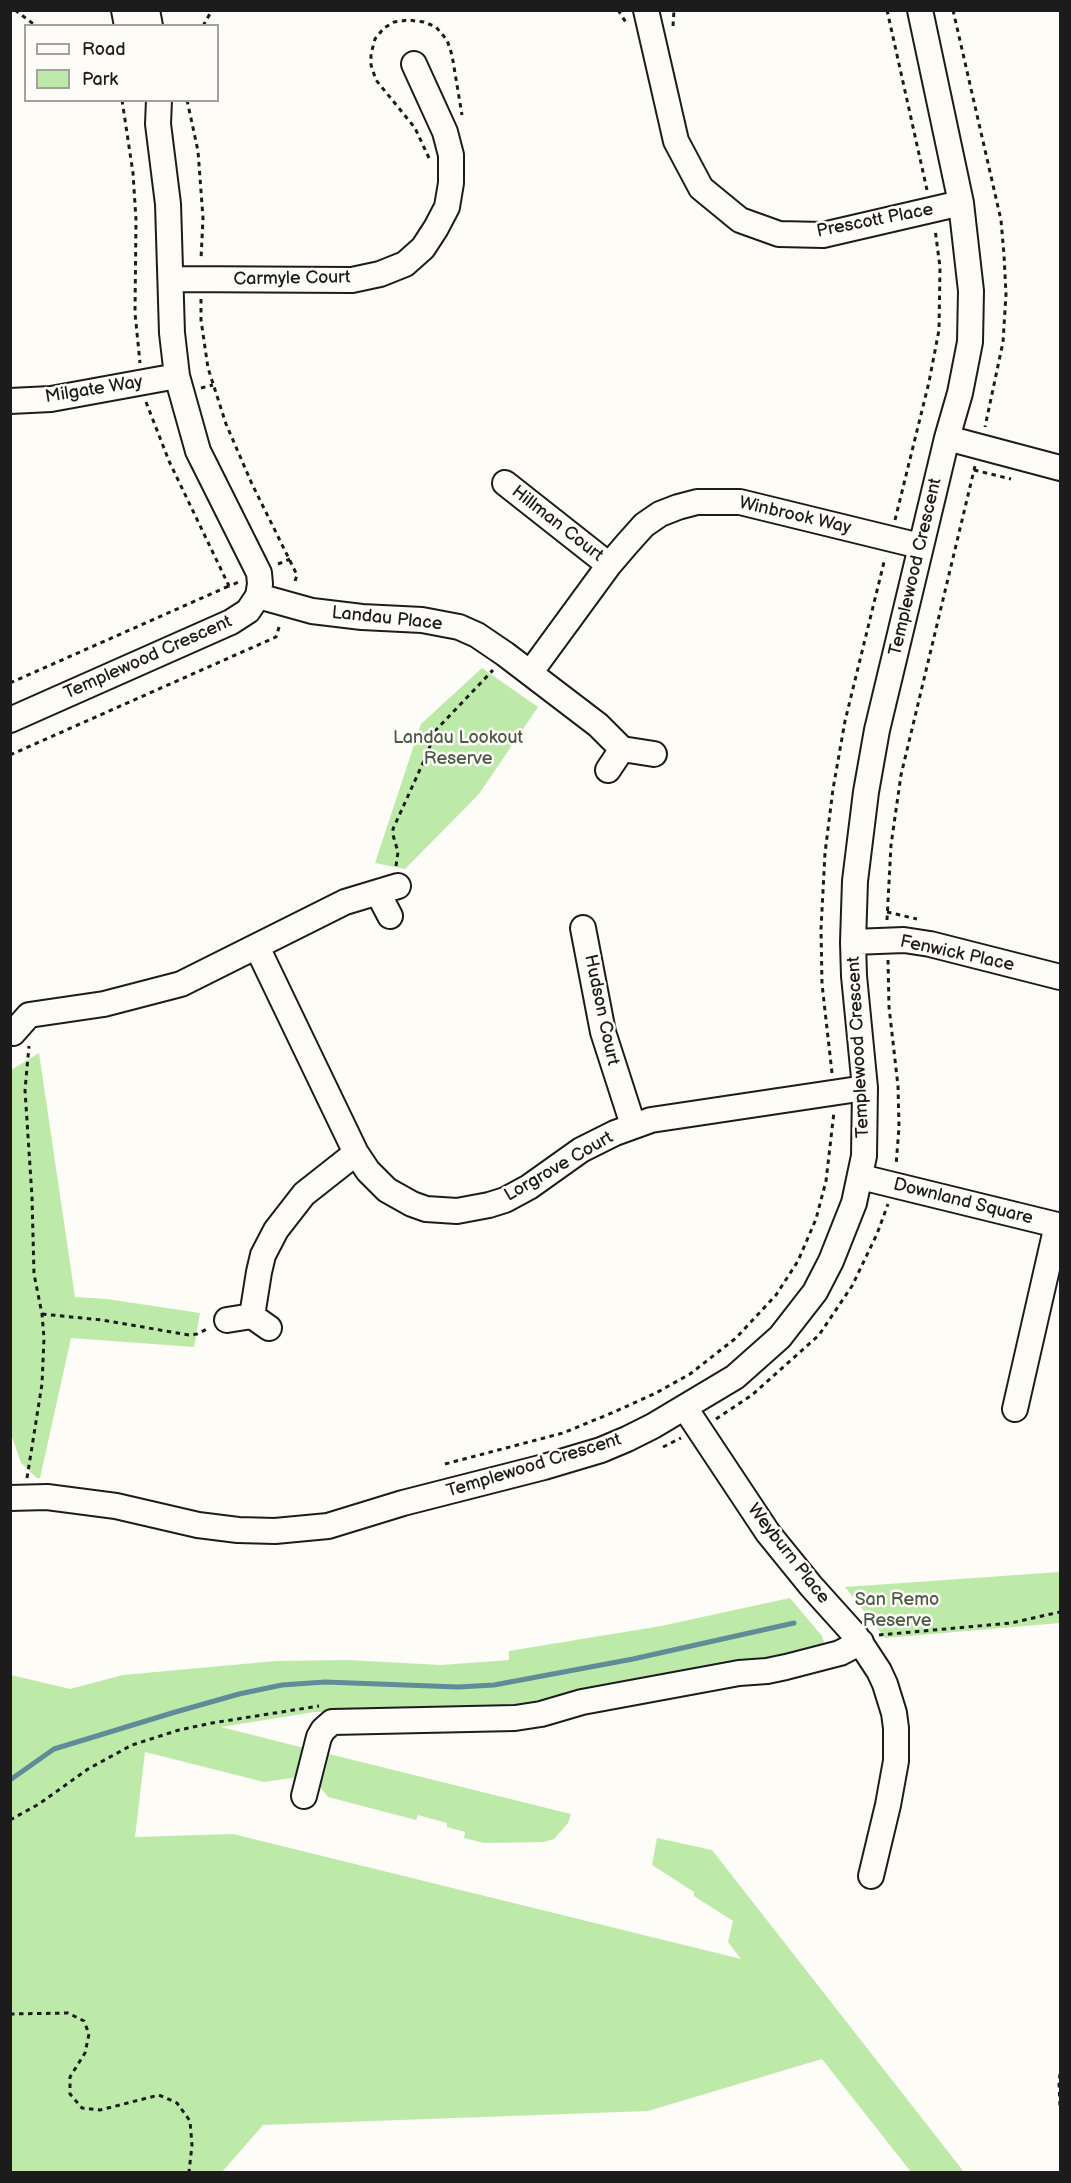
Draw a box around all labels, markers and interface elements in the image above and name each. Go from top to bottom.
legend [24,24,219,102]
text: Road [82,39,126,60]
text: Park [82,69,118,90]
street label: Prescott Place [815,199,935,243]
street label: Carmyle Court [233,267,351,291]
street label: Milgate Way [44,372,144,408]
street label: Templewood Crescent [885,476,947,658]
street label: Hillman Court [507,481,607,567]
street label: Winbrook Way [737,493,853,539]
street label: Landau Place [331,602,443,636]
street label: Templewood Crescent [61,611,235,705]
park label: Landau Lookout Reserve [393,727,523,770]
street label: Fenwick Place [898,931,1016,977]
street label: Hudson Court [579,953,623,1067]
street label: Templewood Crescent [843,956,875,1138]
street label: Lorgrove Court [501,1127,617,1207]
street label: Downland Square [891,1174,1035,1230]
street label: Templewood Crescent [444,1429,624,1503]
street label: Weyburn Place [742,1500,834,1608]
park label: San Remo Reserve [855,1589,939,1632]

